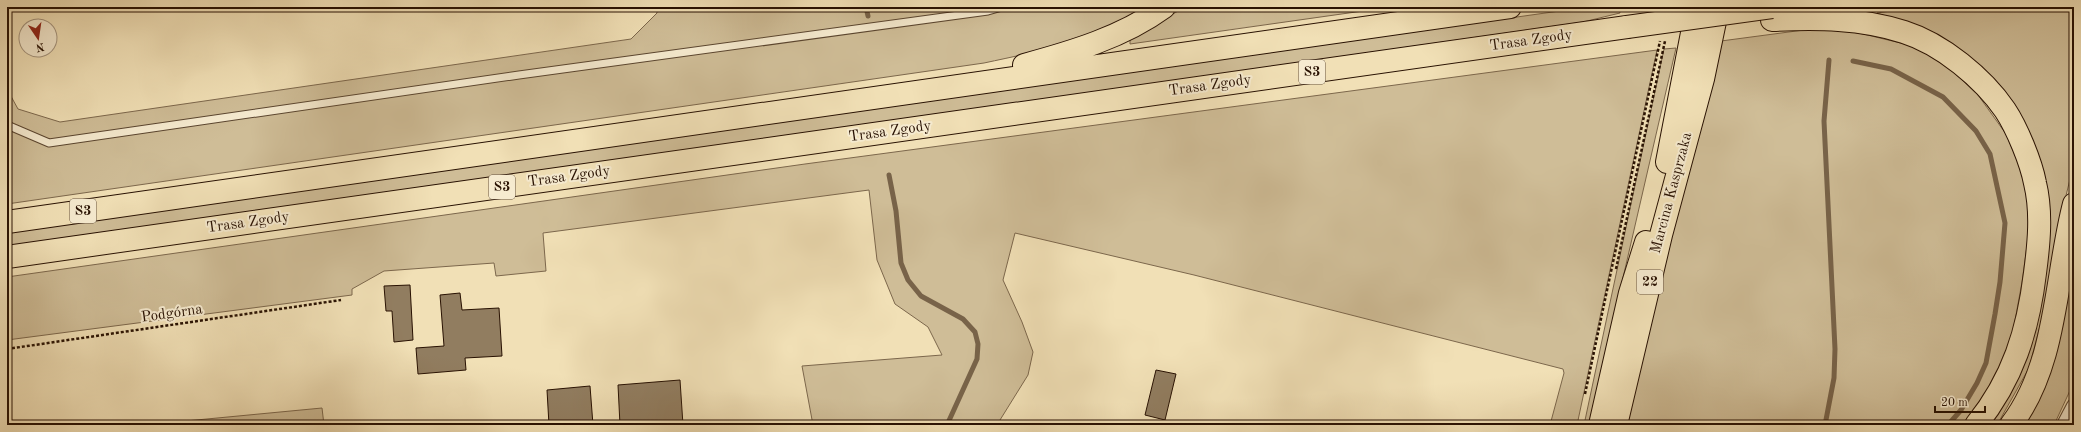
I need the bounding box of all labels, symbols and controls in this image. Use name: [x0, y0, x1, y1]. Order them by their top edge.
north arrow: [18, 18, 58, 58]
street label: Trasa Zgody: [1489, 28, 1573, 54]
text: N: [34, 40, 45, 53]
road number: S3: [1299, 60, 1325, 84]
street label: Trasa Zgody: [1168, 73, 1252, 99]
street label: Trasa Zgody: [848, 119, 932, 145]
street label: Marcina Kasprzaka: [1649, 130, 1696, 255]
street label: Trasa Zgody: [527, 164, 611, 190]
road number: S3: [489, 175, 515, 199]
road number: S3: [70, 199, 96, 223]
street label: Trasa Zgody: [206, 210, 290, 236]
road number: 22: [1637, 270, 1663, 294]
street label: Podgórna: [140, 302, 204, 326]
scale bar: [1935, 388, 1985, 414]
text: 20 m: [1941, 397, 1968, 409]

